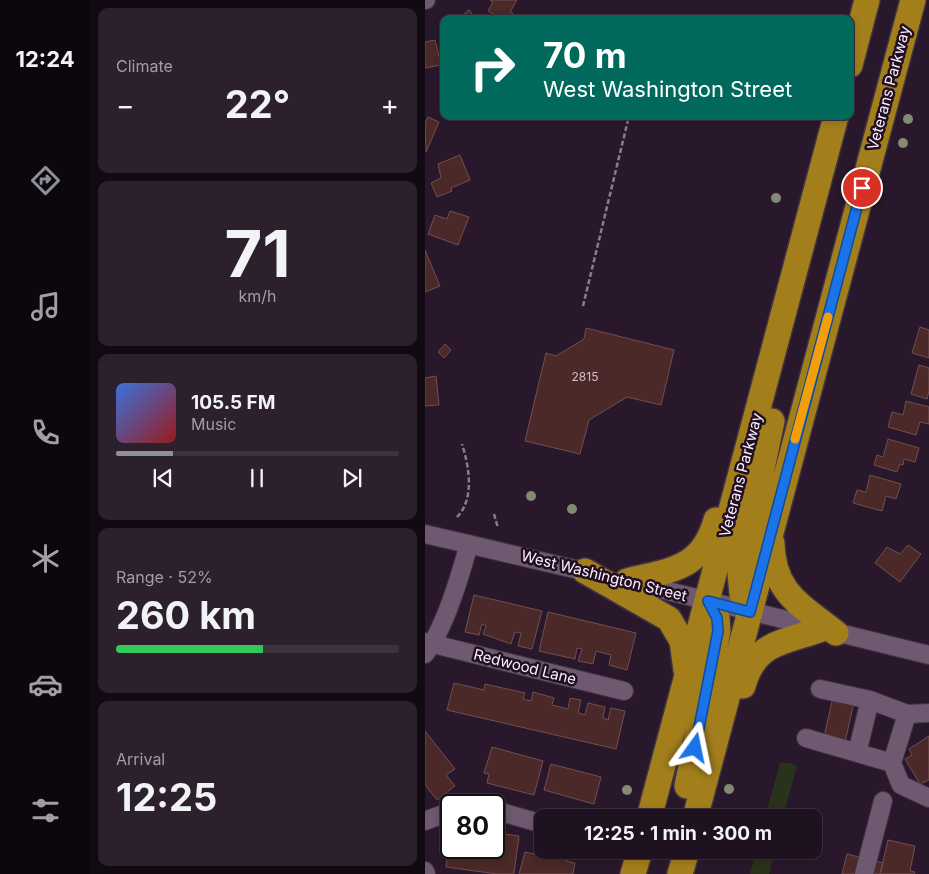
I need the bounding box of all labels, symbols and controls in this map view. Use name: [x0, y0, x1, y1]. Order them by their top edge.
street label: Veterans Parkway: [863, 23, 914, 152]
text: 70 m: [543, 34, 627, 76]
icon: right: [460, 35, 525, 100]
text: 12:24: [15, 46, 75, 72]
text: Climate: [116, 56, 173, 76]
text: West Washington Street: [543, 76, 792, 102]
text: 22°: [225, 81, 290, 127]
text: −: [116, 88, 135, 122]
text: +: [380, 88, 399, 122]
icon: directions: [28, 163, 63, 198]
pin: [841, 167, 883, 209]
icon: arrive: [848, 174, 876, 202]
text: 71: [225, 214, 290, 293]
text: km/h: [238, 286, 277, 306]
icon: music: [28, 289, 63, 324]
house number: 2815: [572, 369, 598, 384]
text: 105.5 FM: [191, 391, 275, 414]
street label: Veterans Parkway: [715, 410, 766, 539]
text: Music: [191, 414, 236, 434]
icon: phone: [28, 415, 63, 450]
icon: previous: [149, 464, 177, 492]
icon: pause: [243, 464, 271, 492]
icon: next: [338, 464, 366, 492]
icon: climate: [28, 541, 63, 576]
street label: West Washington Street: [519, 546, 689, 605]
text: Range · 52%: [116, 567, 213, 587]
text: 260 km: [116, 592, 256, 638]
street label: Redwood Lane: [472, 645, 578, 688]
icon: car: [28, 667, 63, 702]
position arrow: [668, 721, 720, 773]
text: Arrival: [116, 749, 165, 769]
text: 12:25: [116, 774, 217, 820]
icon: filters: [28, 793, 63, 828]
speed limit sign: 80: [440, 794, 505, 859]
text: 12:25 · 1 min · 300 m: [584, 822, 772, 845]

